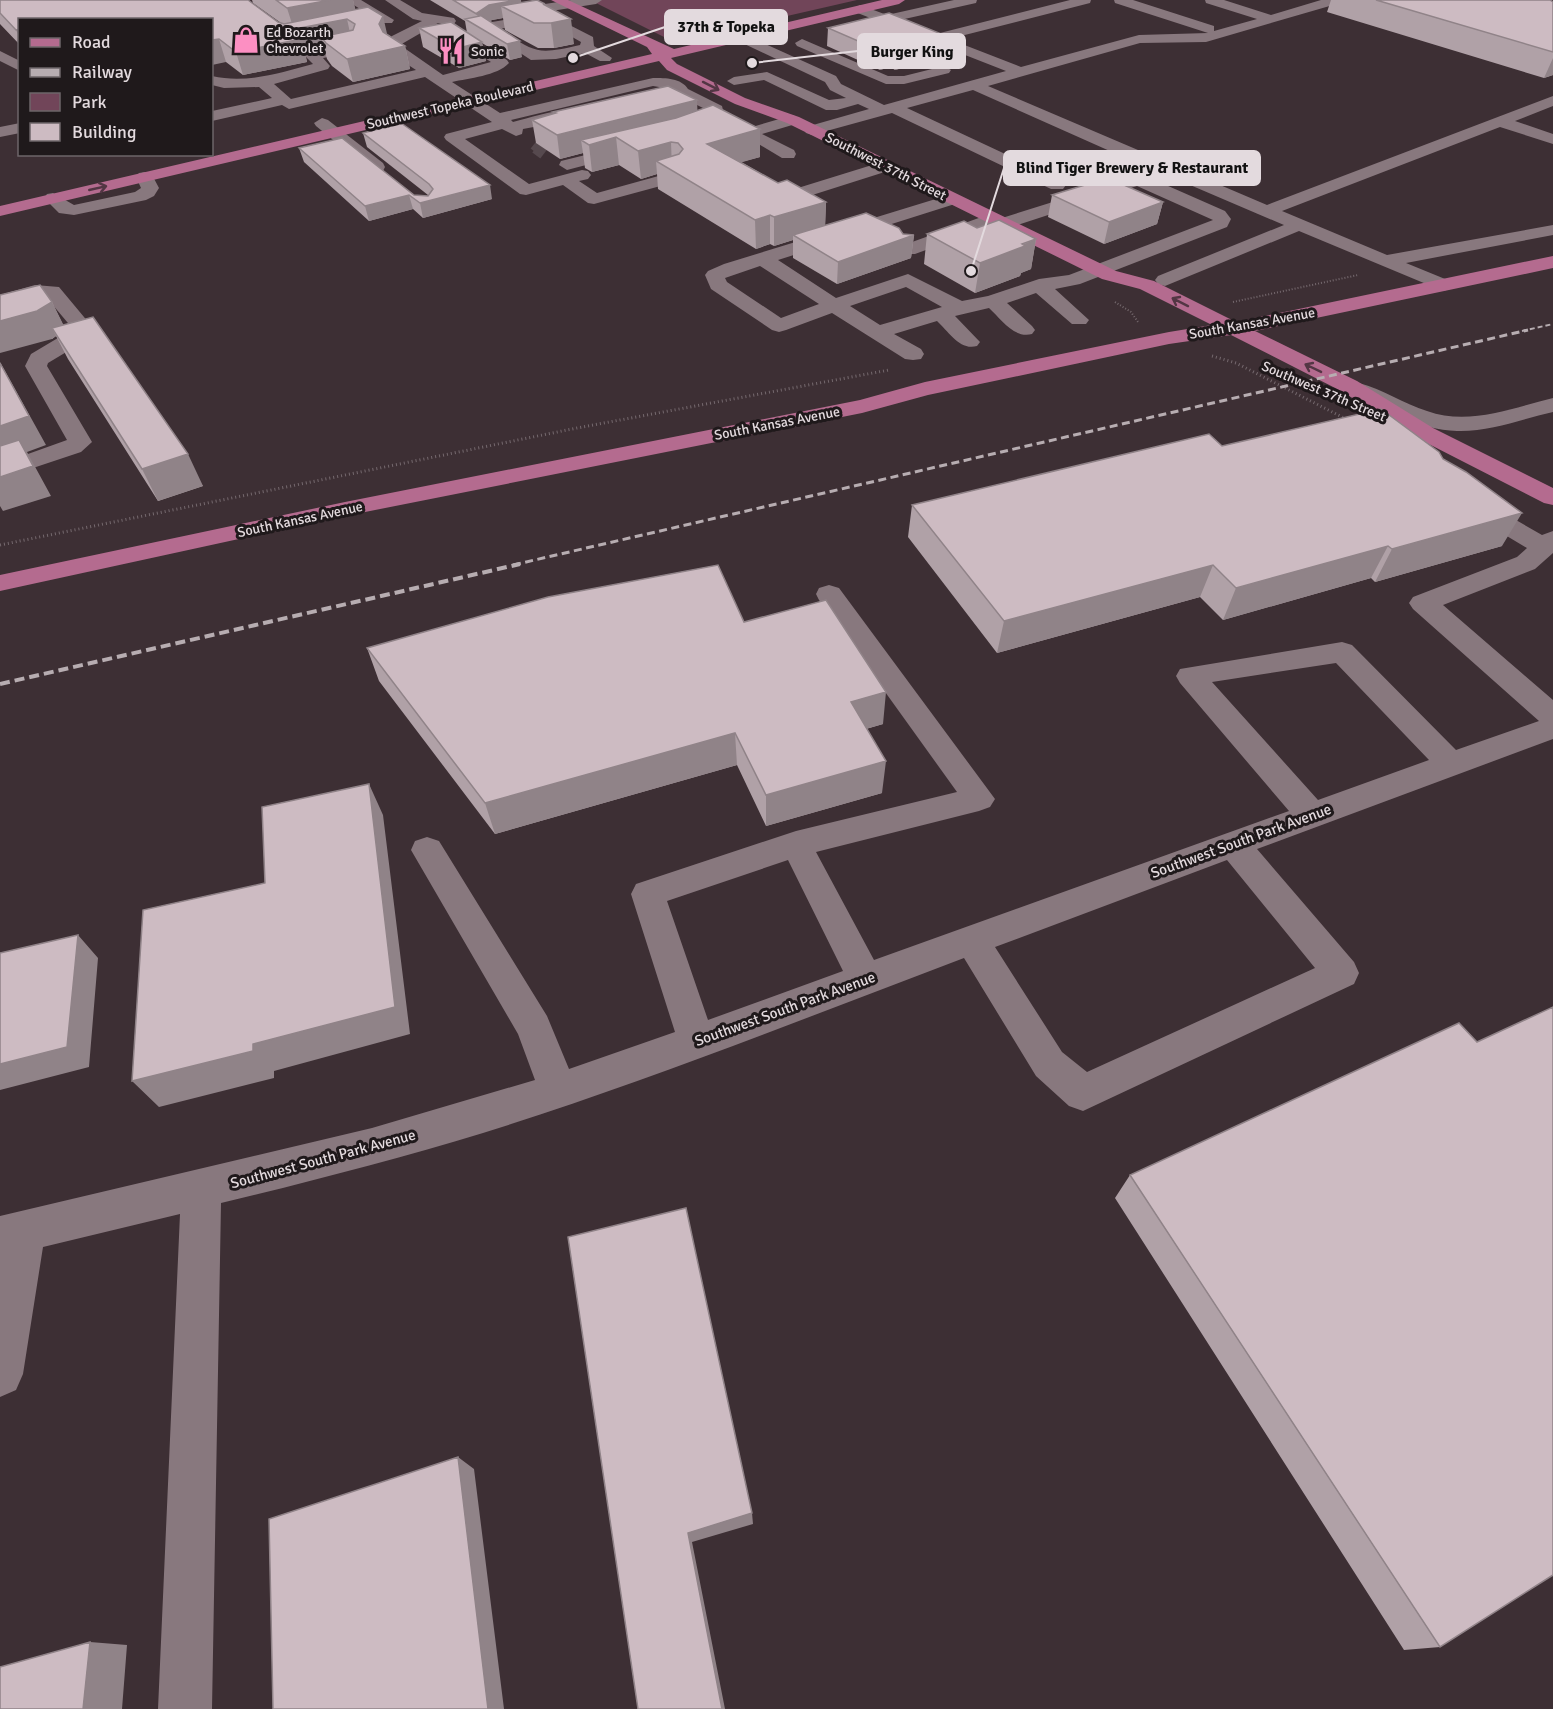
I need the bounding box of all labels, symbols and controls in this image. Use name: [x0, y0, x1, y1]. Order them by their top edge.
callout: 37th & Topeka: [665, 10, 787, 44]
text: 37th & Topeka: [677, 17, 775, 37]
legend: [18, 18, 213, 156]
place label: Ed Bozarth Chevrolet: [266, 24, 331, 57]
shop icon: Ed Bozarth Chevrolet: [231, 25, 261, 55]
text: Road: [72, 31, 111, 53]
callout: Burger King: [858, 34, 965, 68]
restaurant icon: Sonic: [436, 36, 466, 66]
text: Burger King: [870, 42, 954, 62]
place label: Sonic: [471, 43, 504, 60]
text: Railway: [72, 61, 133, 83]
street label: Southwest Topeka Boulevard: [365, 78, 535, 133]
one-way arrow: [702, 80, 719, 92]
text: Park: [72, 91, 107, 113]
text: Building: [72, 121, 136, 143]
street label: Southwest 37th Street: [823, 129, 949, 204]
callout: Blind Tiger Brewery & Restaurant: [1004, 151, 1260, 185]
text: Blind Tiger Brewery & Restaurant: [1016, 158, 1248, 178]
one-way arrow: [88, 181, 107, 193]
one-way arrow: [1171, 295, 1189, 307]
street label: South Kansas Avenue: [1188, 304, 1316, 343]
street label: Southwest 37th Street: [1259, 358, 1389, 425]
one-way arrow: [1305, 362, 1323, 373]
street label: South Kansas Avenue: [713, 403, 841, 444]
street label: South Kansas Avenue: [236, 498, 364, 541]
street label: Southwest South Park Avenue: [1148, 800, 1334, 882]
street label: Southwest South Park Avenue: [692, 968, 878, 1050]
street label: Southwest South Park Avenue: [228, 1126, 418, 1192]

